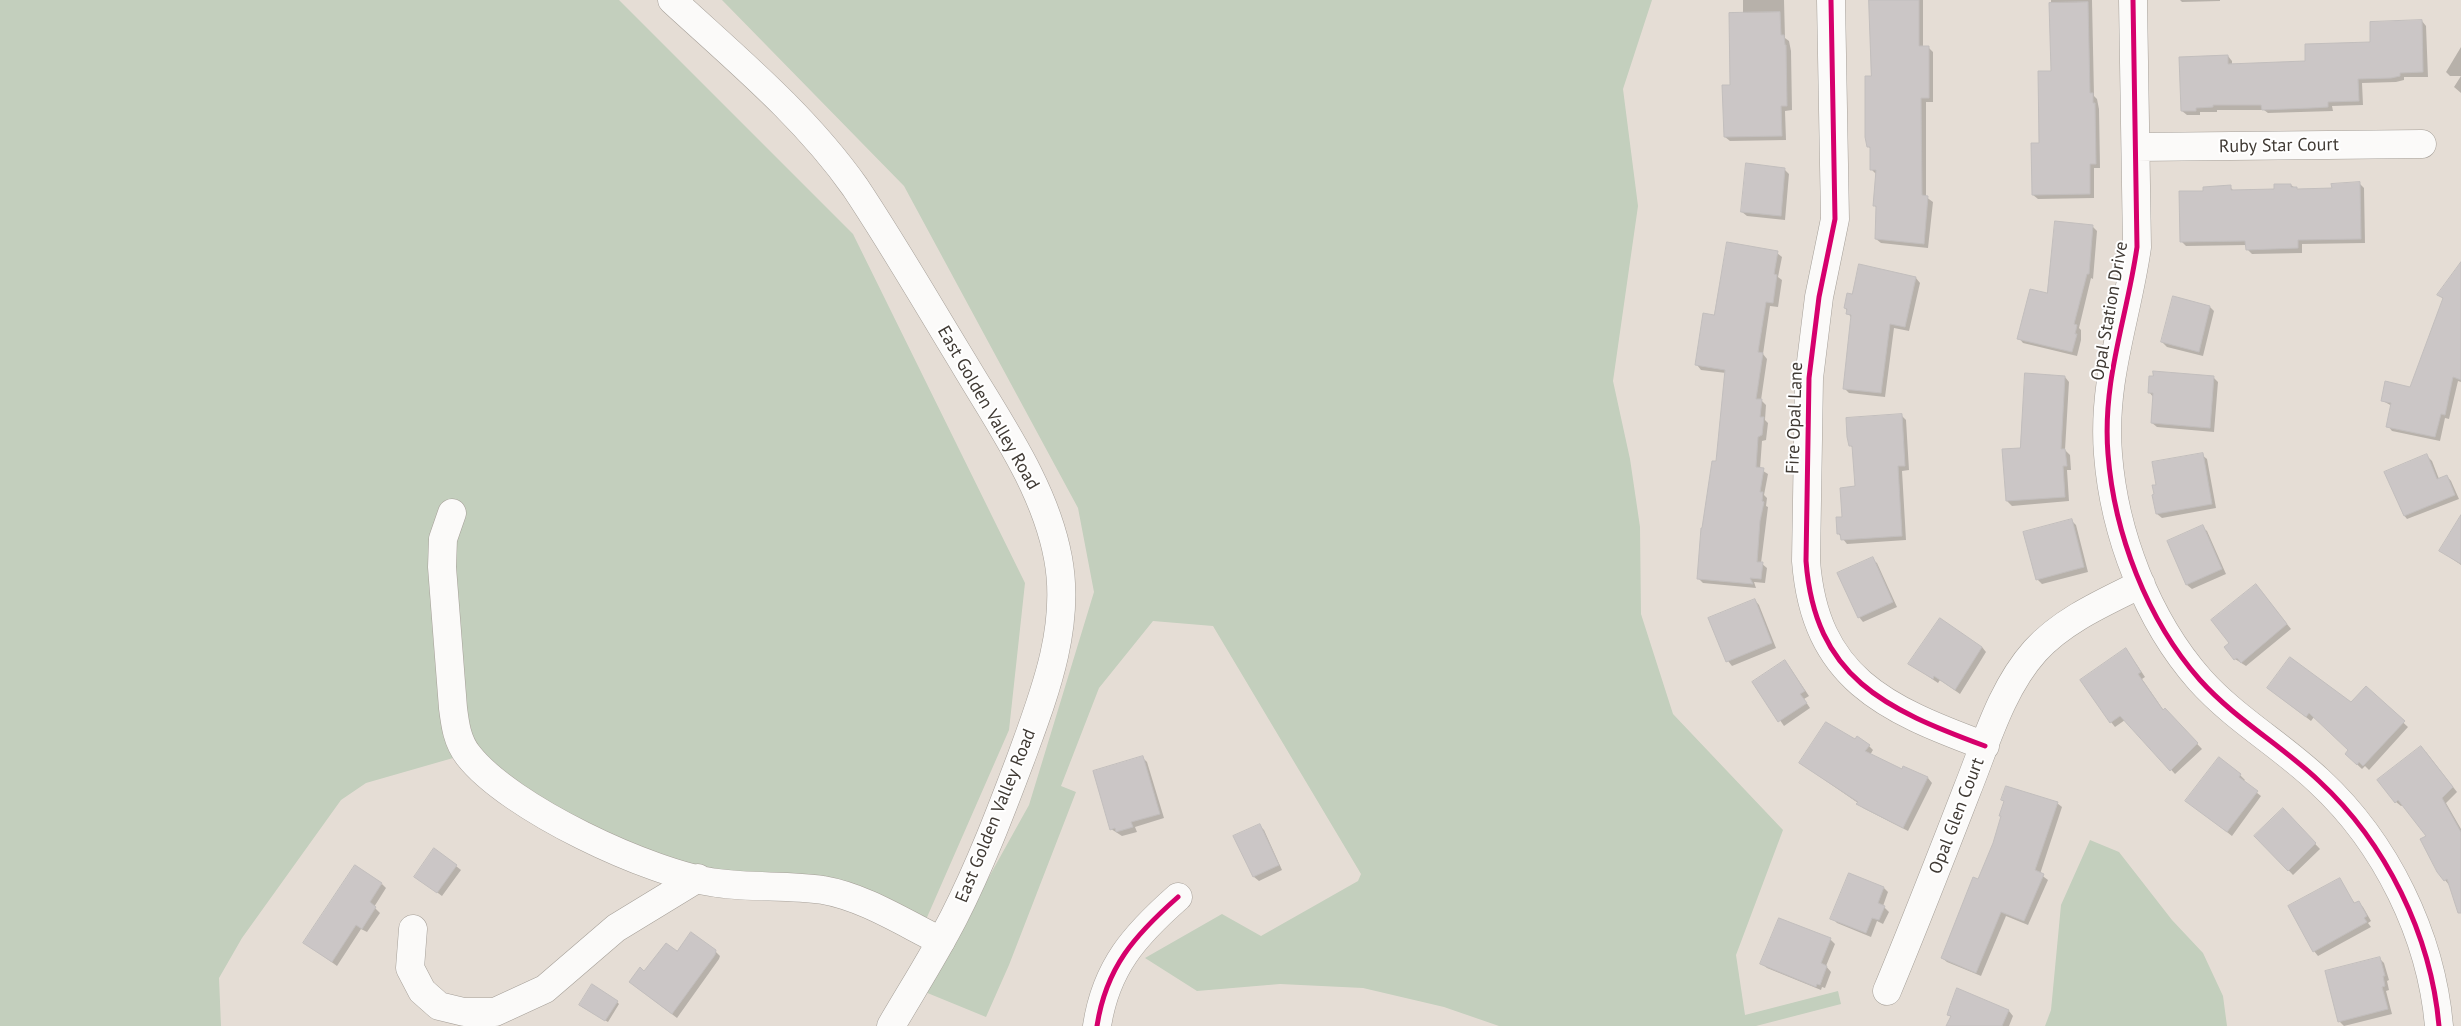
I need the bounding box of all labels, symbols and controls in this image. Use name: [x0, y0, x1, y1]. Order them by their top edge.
street label: Ruby Star Court: [2219, 134, 2339, 158]
street label: Opal Station Drive: [2087, 240, 2133, 382]
street label: East Golden Valley Road: [932, 322, 1044, 494]
street label: Fire Opal Lane: [1782, 362, 1808, 474]
street label: East Golden Valley Road: [951, 726, 1041, 906]
street label: Opal Glen Court: [1925, 755, 1989, 877]

